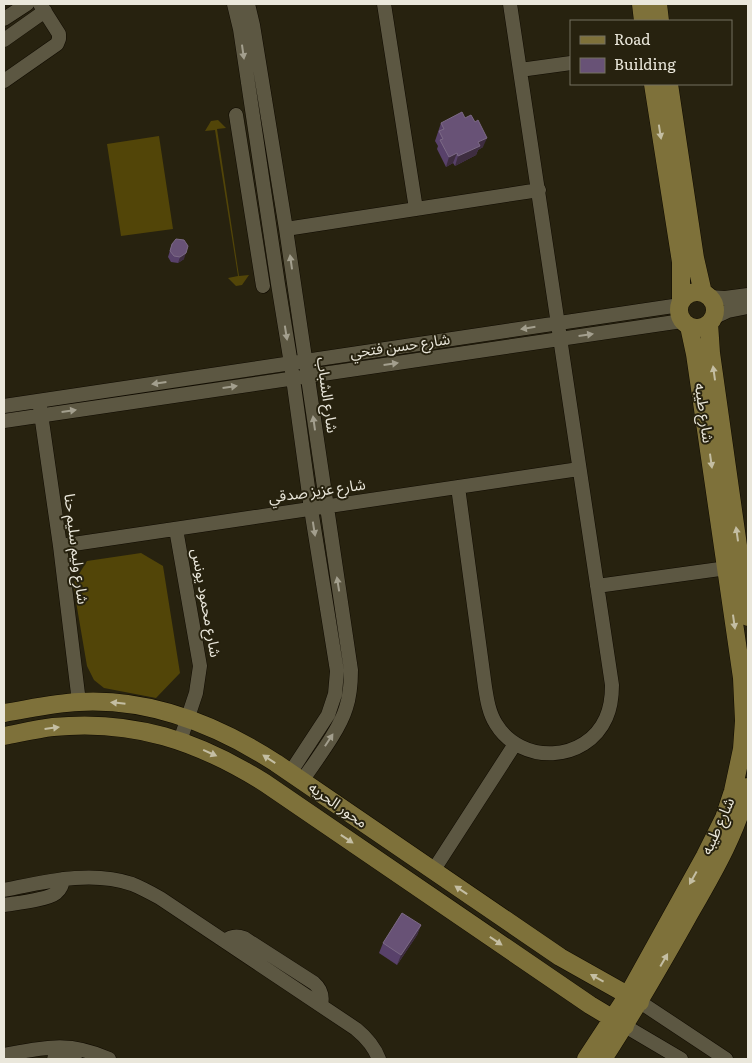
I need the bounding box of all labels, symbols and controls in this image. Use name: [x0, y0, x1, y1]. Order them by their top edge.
legend: [570, 20, 732, 85]
text: Road: [614, 27, 650, 50]
one-way arrow: [239, 44, 247, 60]
text: Building: [614, 52, 676, 75]
one-way arrow: [656, 124, 664, 140]
one-way arrow: [286, 254, 294, 270]
one-way arrow: [519, 324, 535, 332]
one-way arrow: [282, 326, 290, 342]
street label: شارع حسن فتحي: [348, 326, 452, 365]
one-way arrow: [579, 331, 595, 339]
street label: شارع الشباب: [310, 355, 345, 435]
one-way arrow: [383, 360, 399, 368]
one-way arrow: [709, 365, 717, 381]
one-way arrow: [151, 380, 167, 388]
street label: شارع طيبه: [688, 381, 721, 445]
one-way arrow: [222, 383, 238, 391]
one-way arrow: [62, 407, 78, 415]
one-way arrow: [310, 414, 318, 430]
one-way arrow: [707, 453, 715, 469]
street label: شارع عزيز صدقي: [267, 471, 367, 510]
street label: شارع وليم سليم حنا: [57, 492, 96, 606]
one-way arrow: [311, 521, 319, 537]
one-way arrow: [732, 526, 740, 542]
street label: شارع محمود يونس: [185, 546, 228, 660]
one-way arrow: [334, 575, 342, 591]
one-way arrow: [730, 614, 738, 630]
one-way arrow: [109, 699, 125, 707]
one-way arrow: [44, 724, 60, 732]
one-way arrow: [324, 733, 334, 747]
one-way arrow: [203, 749, 217, 757]
one-way arrow: [262, 754, 275, 763]
street label: محور الحريه: [305, 775, 373, 832]
street label: شارع طيبه: [694, 793, 741, 858]
one-way arrow: [340, 834, 354, 844]
one-way arrow: [689, 871, 697, 886]
one-way arrow: [454, 885, 468, 895]
one-way arrow: [489, 936, 502, 946]
one-way arrow: [659, 953, 668, 966]
one-way arrow: [590, 974, 605, 982]

